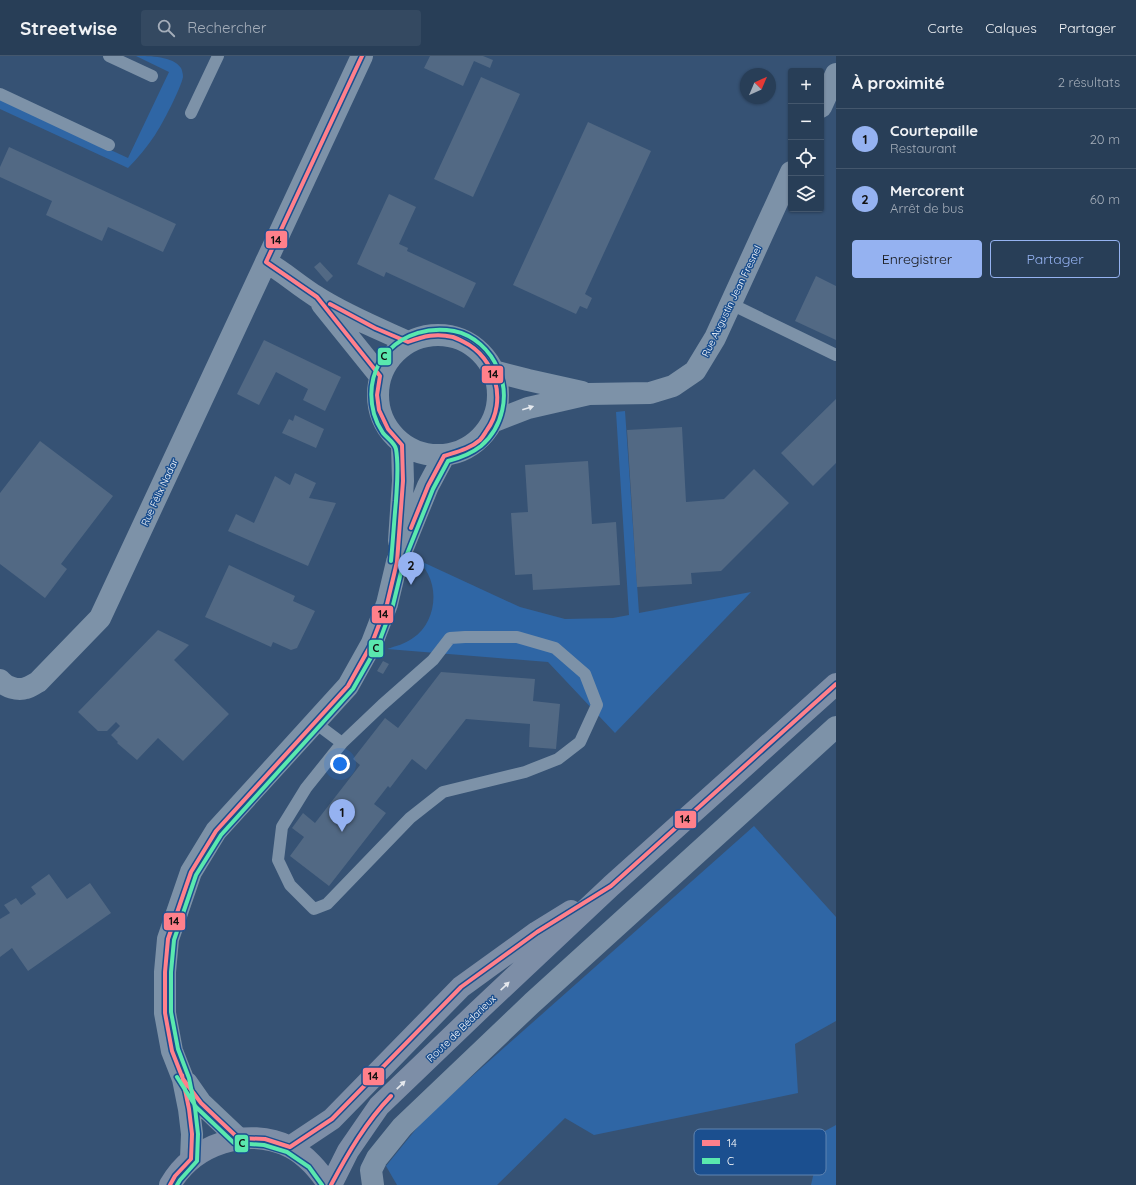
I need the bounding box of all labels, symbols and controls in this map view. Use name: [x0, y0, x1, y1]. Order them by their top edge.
search box: [141, 10, 421, 46]
text: Streetwise: [20, 16, 117, 40]
icon: search: [155, 17, 177, 39]
text: Rechercher: [187, 18, 267, 37]
text: Carte: [928, 19, 963, 37]
text: Calques: [985, 19, 1037, 37]
text: Partager: [1059, 19, 1116, 37]
north arrow: [740, 68, 776, 104]
map controls: [788, 68, 824, 212]
button: +: [788, 68, 824, 104]
text: À proximité: [852, 72, 945, 93]
text: 2 résultats: [1058, 74, 1120, 90]
button: −: [788, 104, 824, 140]
text: Courtepaille: [890, 121, 978, 140]
text: 1: [862, 131, 868, 147]
text: 20 m: [1090, 131, 1120, 147]
button: locate: [788, 140, 824, 176]
text: Restaurant: [890, 140, 956, 156]
button: layers: [788, 176, 824, 212]
text: Mercorent: [890, 181, 965, 200]
text: 2: [861, 191, 869, 207]
text: 60 m: [1090, 191, 1120, 207]
text: Arrêt de bus: [890, 200, 964, 216]
line badge: 14: [265, 230, 288, 249]
text: 14: [271, 233, 282, 247]
button: Enregistrer: [852, 240, 982, 278]
button: Partager: [990, 240, 1120, 278]
street label: Rue Augustin Jean Fresnel: [699, 243, 764, 359]
line badge: C: [377, 347, 392, 366]
text: C: [381, 349, 388, 363]
line badge: 14: [481, 365, 504, 384]
text: 14: [488, 367, 499, 381]
one-way arrow: [523, 405, 535, 411]
street label: Rue Félix Nadar: [138, 456, 181, 528]
pin: 2: [398, 552, 424, 585]
line badge: 14: [371, 605, 394, 624]
text: 14: [378, 607, 389, 621]
line badge: C: [368, 639, 384, 658]
text: C: [373, 641, 380, 655]
your location: [330, 754, 350, 774]
pin: 1: [329, 799, 355, 832]
line badge: 14: [674, 810, 697, 829]
text: 14: [680, 812, 691, 826]
line badge: 14: [163, 912, 186, 931]
text: 14: [169, 914, 180, 928]
one-way arrow: [500, 981, 510, 990]
street label: Route de Bédarieux: [424, 992, 499, 1065]
line badge: 14: [362, 1067, 385, 1086]
text: 14: [368, 1069, 379, 1083]
one-way arrow: [396, 1080, 406, 1090]
legend: [694, 1129, 826, 1175]
line badge: C: [234, 1134, 249, 1153]
text: C: [239, 1136, 246, 1150]
text: 14: [727, 1136, 737, 1150]
text: C: [727, 1154, 734, 1168]

